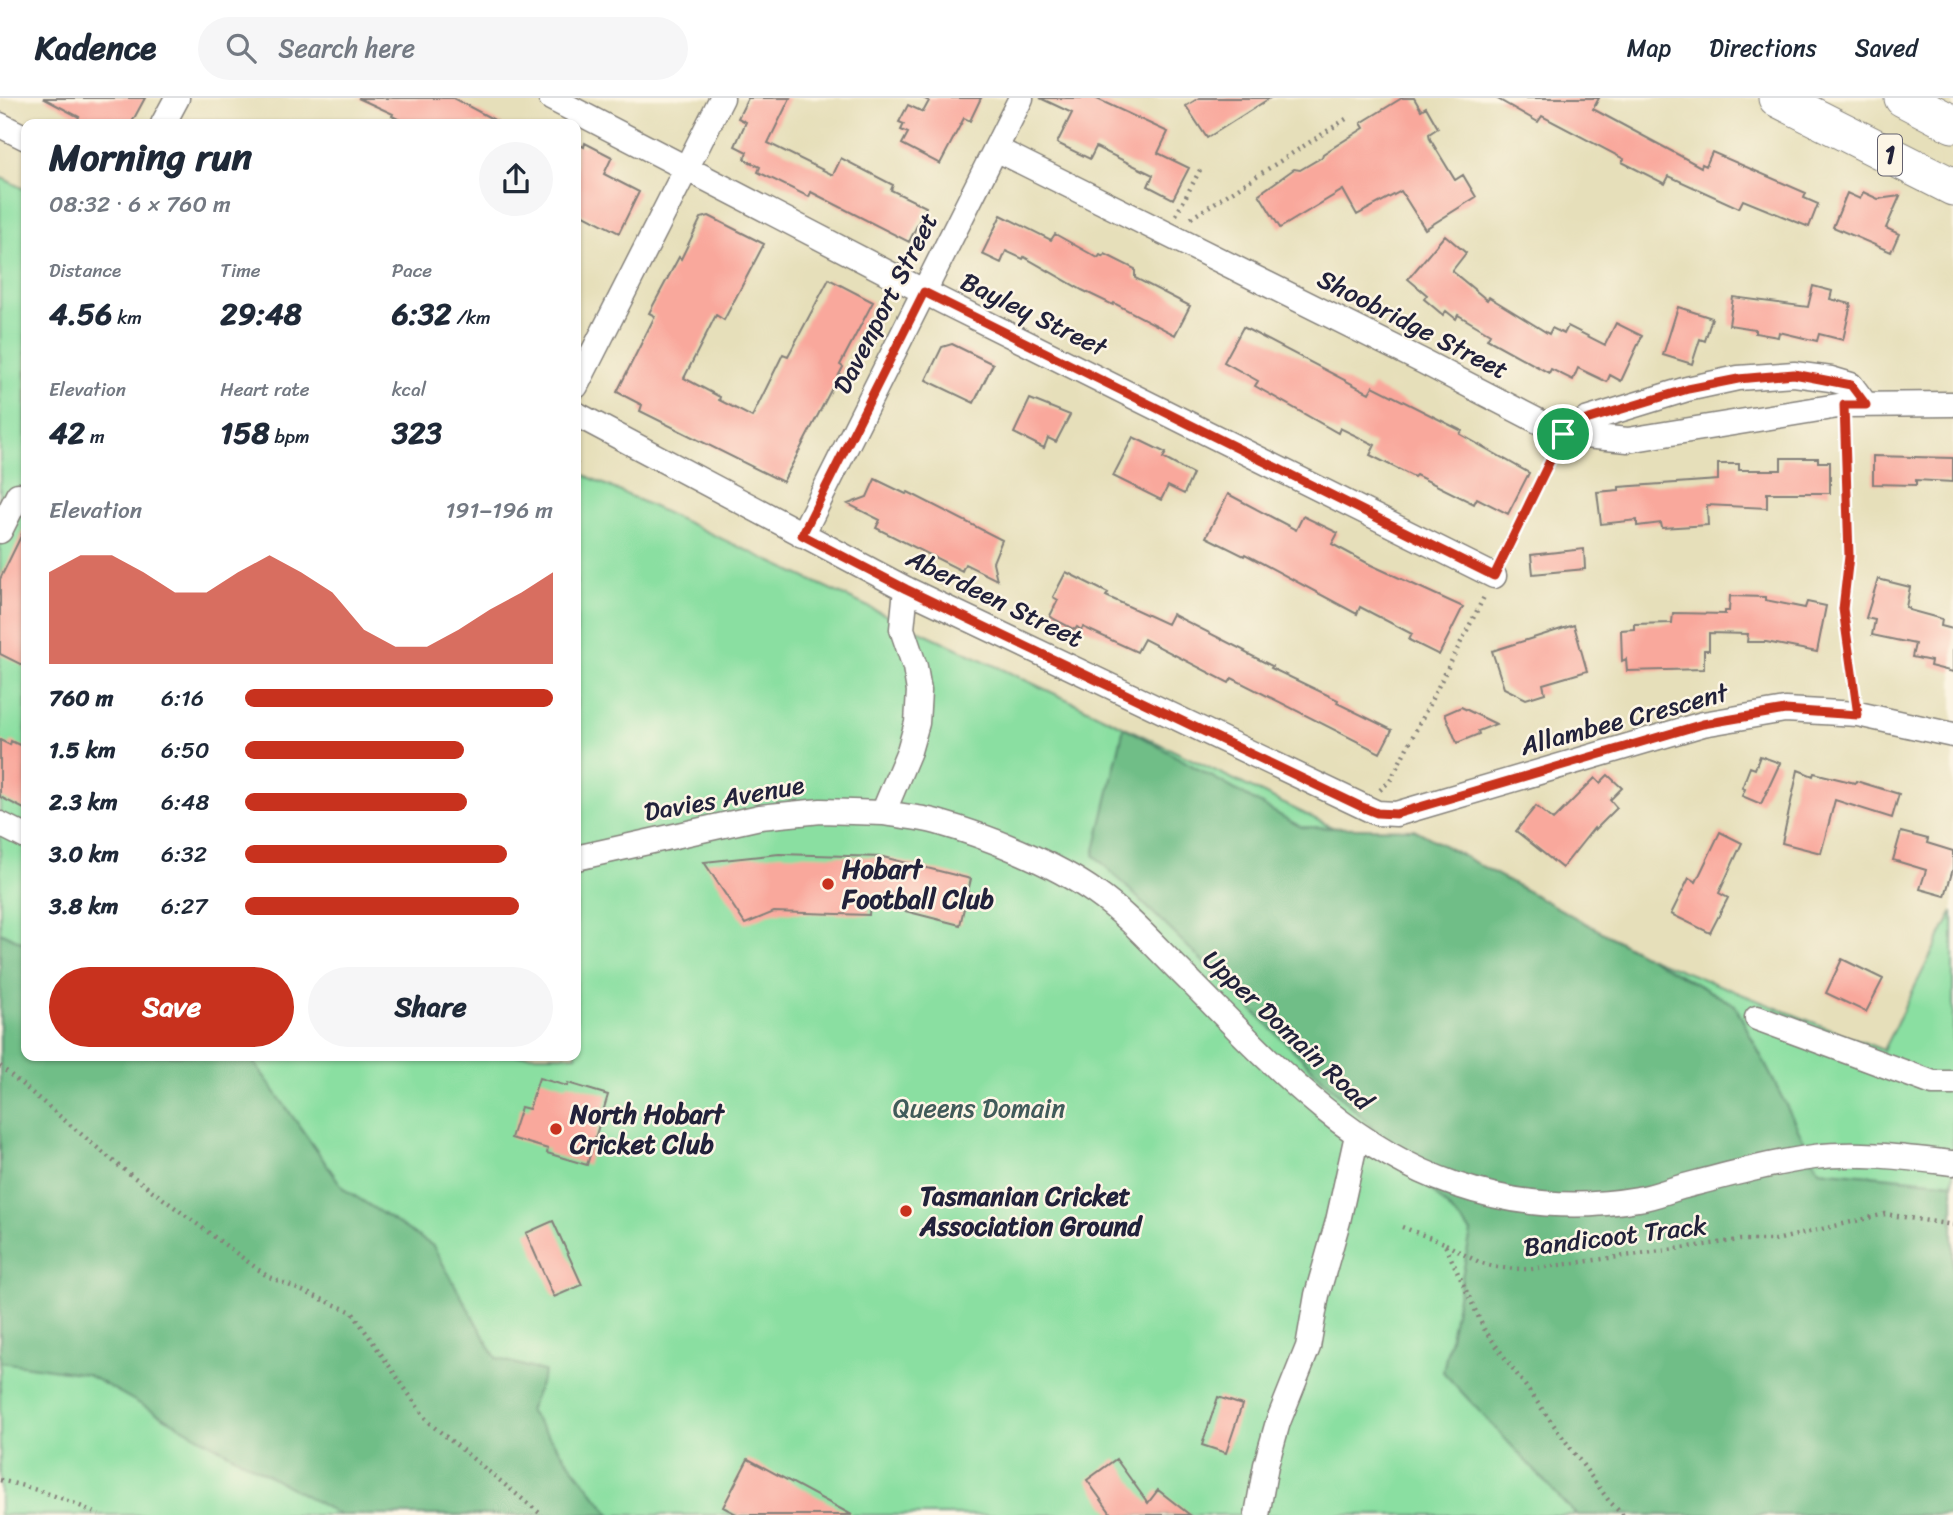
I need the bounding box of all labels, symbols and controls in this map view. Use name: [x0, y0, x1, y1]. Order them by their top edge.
search box: [198, 17, 688, 80]
text: Kadence: [35, 19, 156, 77]
text: Search here: [278, 25, 415, 71]
text: Map: [1627, 27, 1671, 69]
text: Directions: [1709, 27, 1817, 69]
text: Saved: [1855, 27, 1918, 69]
icon: search: [222, 29, 260, 67]
text: Morning run: [49, 124, 252, 191]
road number: 1: [1878, 134, 1902, 176]
button: share: [479, 142, 553, 216]
text: 08:32 · 6 × 760 m: [49, 184, 231, 225]
street label: Davenport Street: [819, 204, 951, 402]
text: Distance: [49, 254, 121, 287]
text: Time: [220, 254, 261, 287]
text: Pace: [392, 254, 432, 287]
street label: Shoobridge Street: [1309, 256, 1517, 392]
street label: Bayley Street: [953, 259, 1117, 370]
text: 4.56: [49, 287, 112, 341]
text: 29:48: [220, 287, 302, 341]
text: 6:32: [392, 287, 452, 341]
text: km: [112, 301, 142, 334]
text: /km: [452, 301, 491, 334]
text: Elevation: [49, 373, 126, 406]
text: Heart rate: [220, 373, 310, 406]
text: kcal: [392, 373, 426, 406]
pin: [1533, 404, 1593, 464]
text: 42: [49, 406, 85, 460]
text: 158: [220, 406, 270, 460]
text: 323: [392, 406, 442, 460]
icon: arrive: [1544, 415, 1582, 453]
text: m: [85, 420, 105, 453]
text: bpm: [270, 420, 310, 453]
text: Elevation: [49, 490, 142, 531]
text: 191–196 m: [445, 490, 553, 531]
street label: Aberdeen Street: [898, 535, 1091, 661]
street label: Allambee Crescent: [1514, 669, 1735, 769]
text: 760 m: [49, 678, 113, 719]
text: 6:16: [161, 678, 204, 719]
text: 1.5 km: [49, 730, 116, 771]
text: 6:50: [161, 730, 210, 771]
street label: Davies Avenue: [640, 761, 808, 835]
text: 2.3 km: [49, 782, 118, 823]
text: 6:48: [161, 782, 209, 823]
text: 3.0 km: [49, 834, 119, 875]
text: 6:32: [161, 834, 207, 875]
place label: Hobart Football Club: [841, 846, 994, 922]
marker: Hobart Football Club: [820, 876, 836, 892]
text: 3.8 km: [49, 886, 118, 927]
text: 6:27: [161, 886, 207, 927]
street label: Upper Domain Road: [1192, 938, 1386, 1124]
button: Save: [49, 967, 294, 1047]
button: Share: [308, 967, 553, 1047]
park label: Queens Domain: [893, 1085, 1065, 1131]
place label: North Hobart Cricket Club: [569, 1091, 725, 1167]
marker: North Hobart Cricket Club: [548, 1121, 564, 1137]
place label: Tasmanian Cricket Association Ground: [919, 1173, 1144, 1249]
street label: Bandicoot Track: [1521, 1202, 1709, 1270]
marker: Tasmanian Cricket Association Ground: [898, 1203, 914, 1219]

